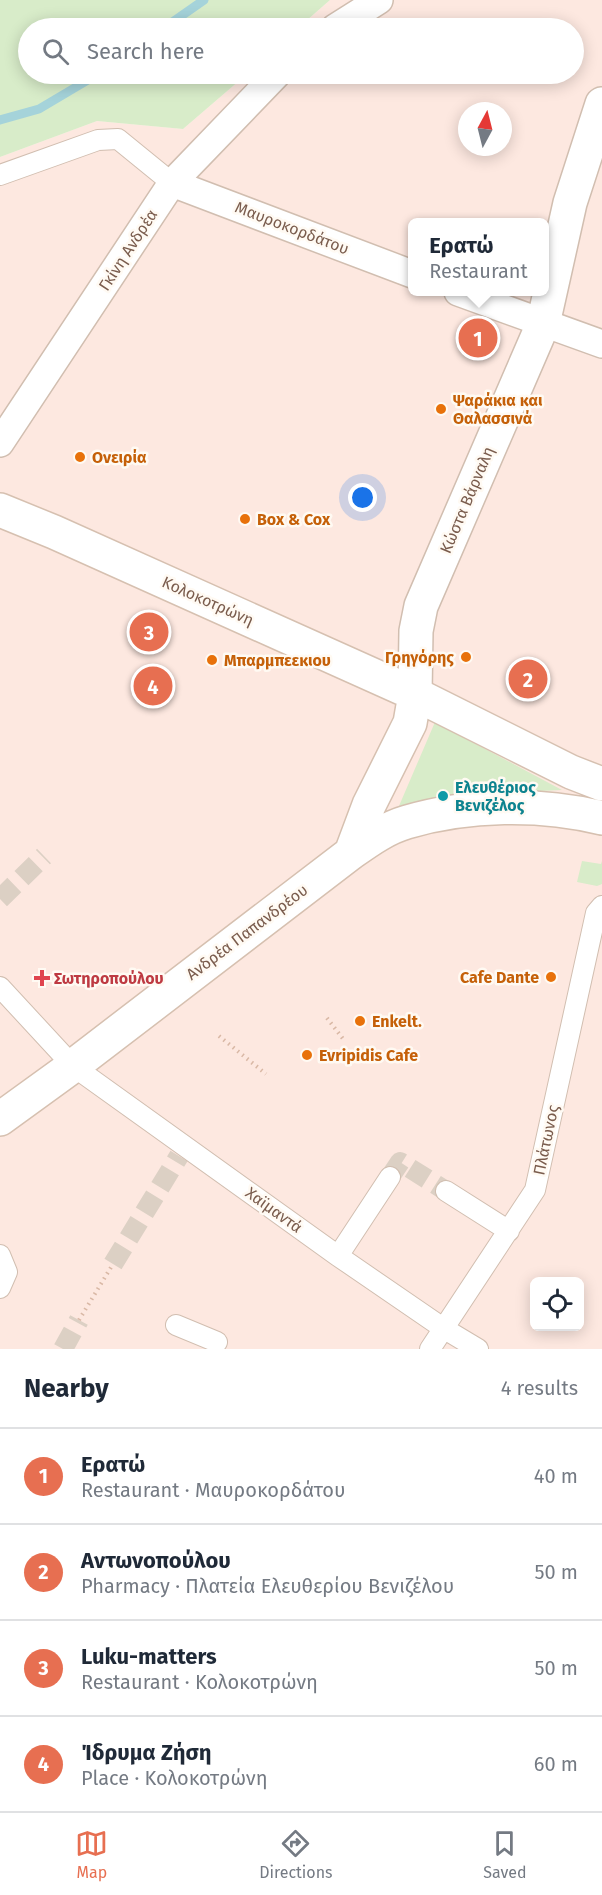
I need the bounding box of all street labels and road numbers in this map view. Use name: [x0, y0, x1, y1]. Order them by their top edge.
street label: Μαυροκορδάτου: [232, 198, 352, 258]
street label: Γκίνη Ανδρέα: [95, 206, 161, 294]
street label: Κώστα Βάρναλη: [436, 444, 498, 556]
street label: Κολοκοτρώνη: [159, 572, 257, 630]
street label: Ανδρέα Παπανδρέου: [183, 880, 311, 984]
street label: Πλάτωνος: [529, 1103, 563, 1177]
street label: Χαϊμαντά: [242, 1183, 306, 1237]

